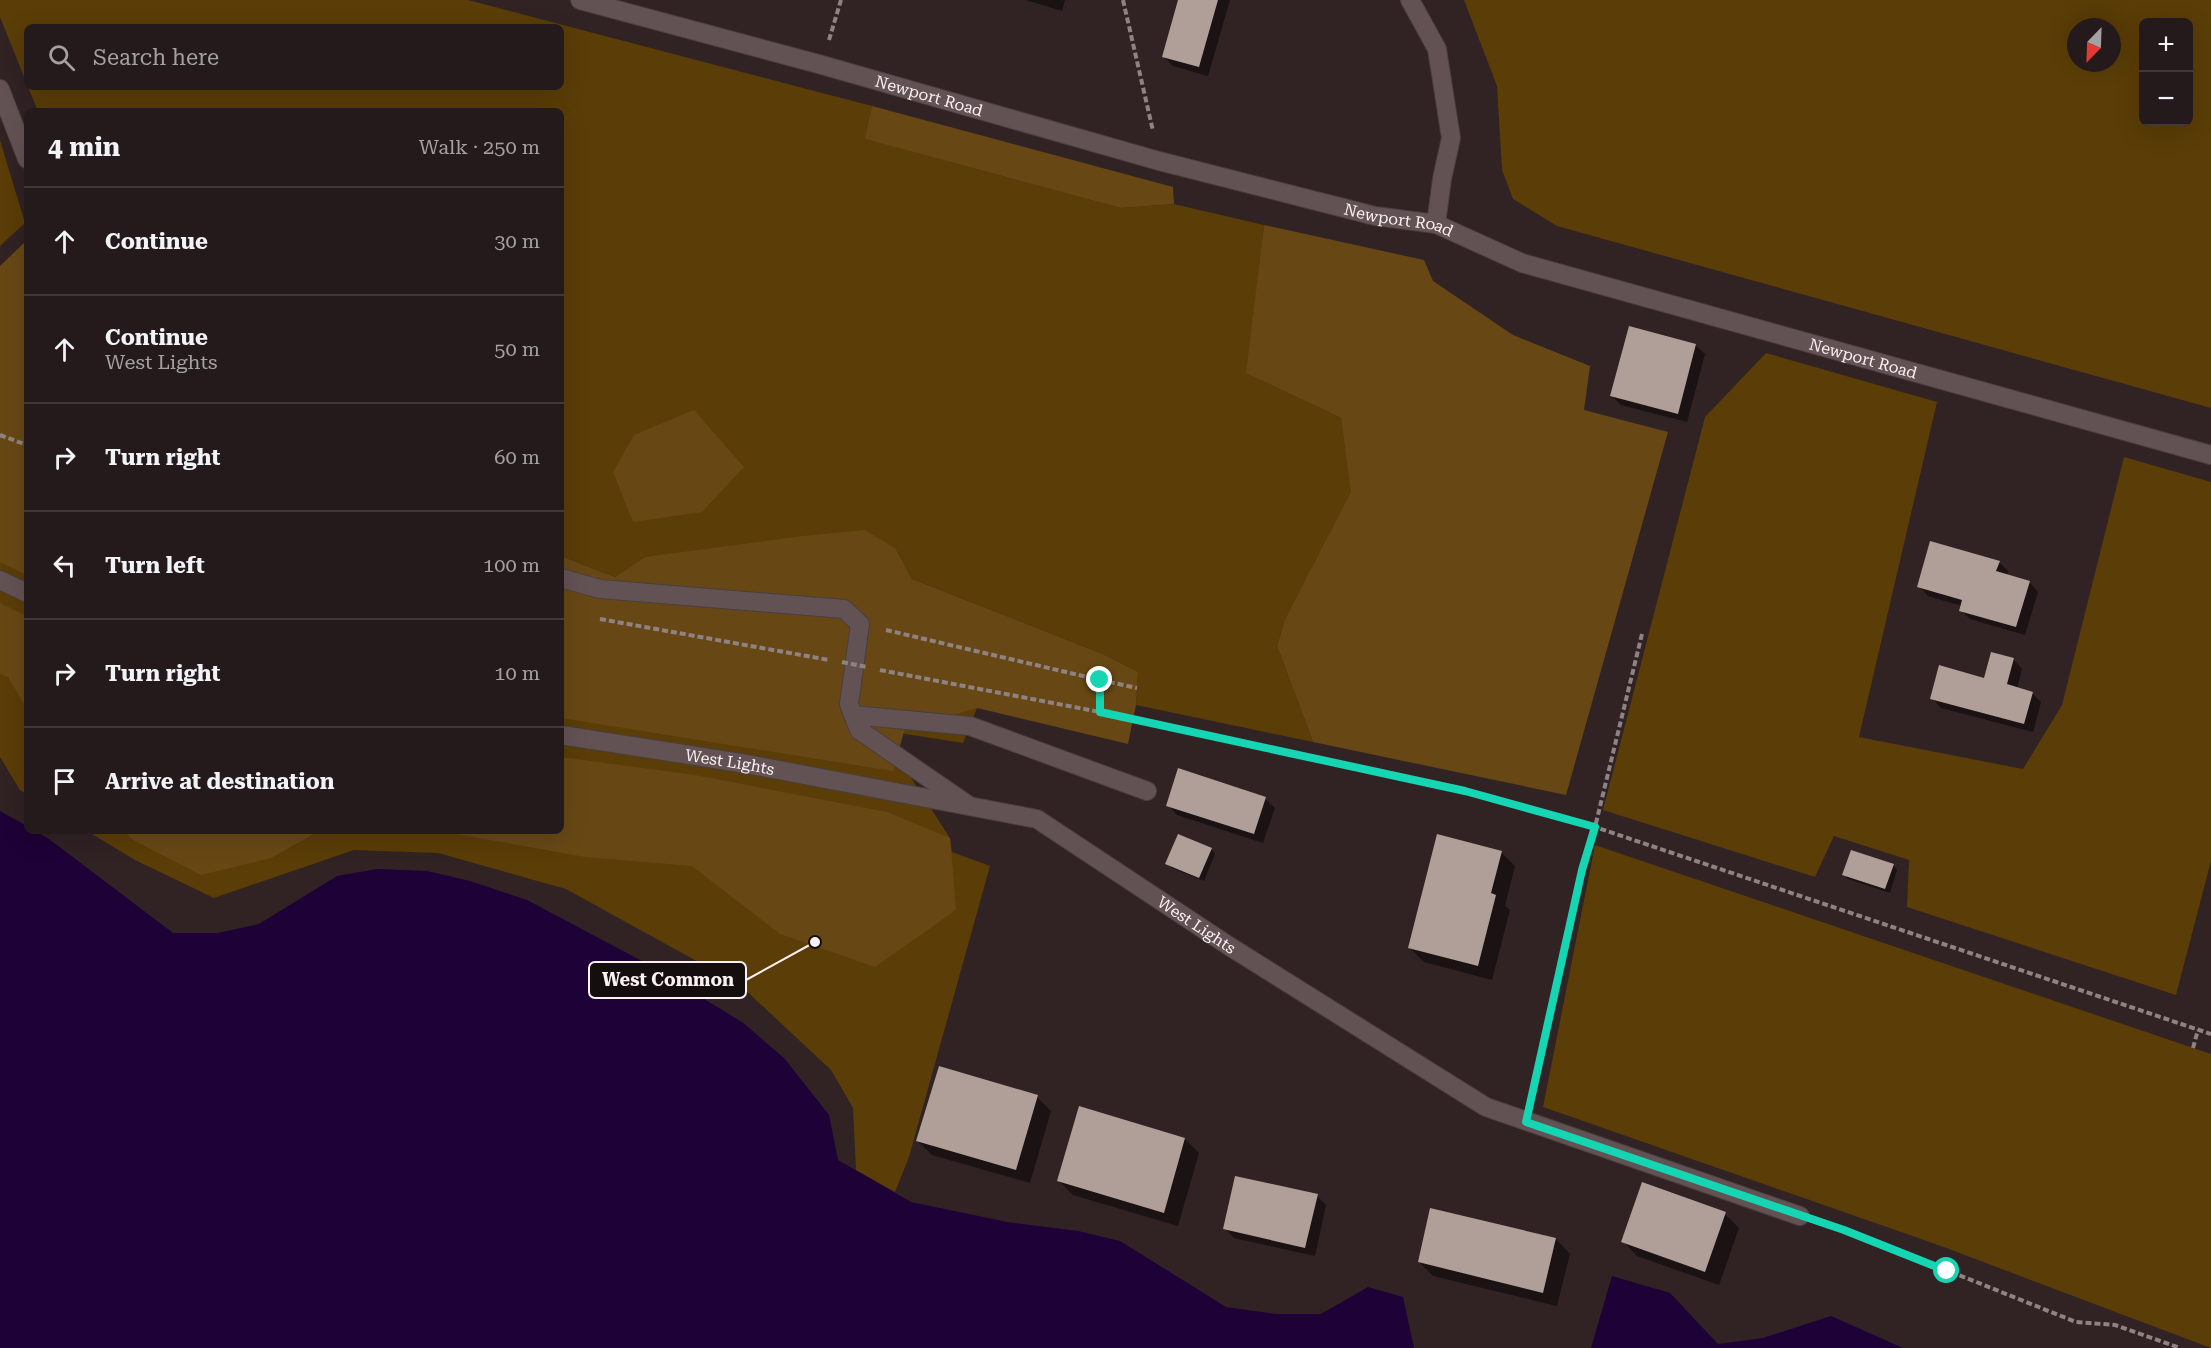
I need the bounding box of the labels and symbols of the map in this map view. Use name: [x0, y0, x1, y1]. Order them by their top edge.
north arrow: [2067, 18, 2121, 72]
street label: Newport Road: [873, 71, 985, 120]
street label: Newport Road: [1342, 199, 1456, 240]
street label: Newport Road: [1807, 334, 1919, 382]
route end: [1086, 666, 1112, 692]
street label: West Lights: [684, 745, 776, 779]
street label: West Lights: [1154, 892, 1240, 958]
callout: West Common: [589, 962, 746, 998]
text: West Common: [602, 969, 734, 990]
route start: [1933, 1257, 1959, 1283]

